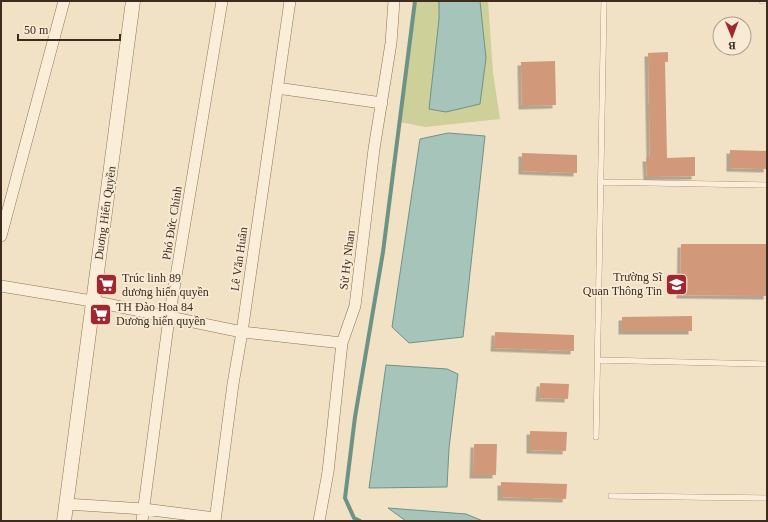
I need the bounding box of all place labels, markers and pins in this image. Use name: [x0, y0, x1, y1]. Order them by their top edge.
place label: Trường Sĩ Quan Thông Tin: [583, 270, 663, 298]
place label: Trúc linh 89 dương hiến quyền: [122, 271, 209, 299]
school or university icon: Trường Sĩ Quan Thông Tin: [664, 271, 690, 297]
supermarket icon: Trúc linh 89 dương hiến quyền: [94, 272, 120, 298]
place label: TH Đào Hoa 84 Dương hiến quyền: [116, 300, 206, 328]
supermarket icon: TH Đào Hoa 84 Dương hiến quyền: [88, 301, 114, 327]

